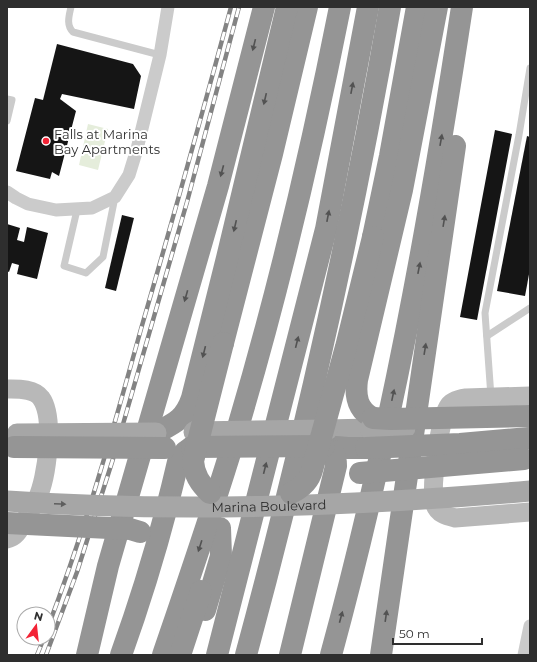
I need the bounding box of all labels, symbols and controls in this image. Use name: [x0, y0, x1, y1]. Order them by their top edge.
one-way arrow: [251, 39, 257, 51]
one-way arrow: [349, 82, 355, 94]
one-way arrow: [262, 93, 268, 106]
place label: Falls at Marina Bay Apartments: [54, 126, 160, 157]
one-way arrow: [439, 134, 445, 146]
marker: Falls at Marina Bay Apartments: [41, 136, 51, 146]
one-way arrow: [218, 164, 224, 177]
one-way arrow: [325, 210, 331, 222]
one-way arrow: [441, 215, 447, 227]
one-way arrow: [232, 220, 238, 232]
one-way arrow: [416, 262, 422, 274]
one-way arrow: [183, 290, 189, 302]
one-way arrow: [294, 336, 300, 348]
one-way arrow: [422, 343, 428, 355]
one-way arrow: [201, 346, 207, 358]
one-way arrow: [390, 389, 396, 402]
one-way arrow: [262, 462, 268, 474]
street label: Marina Boulevard: [211, 496, 327, 515]
one-way arrow: [54, 501, 67, 507]
one-way arrow: [197, 540, 203, 552]
north arrow: [16, 606, 56, 646]
text: N: [32, 608, 45, 624]
one-way arrow: [383, 610, 389, 622]
one-way arrow: [338, 611, 344, 624]
scale bar: [393, 620, 482, 646]
text: 50 m: [399, 626, 430, 641]

